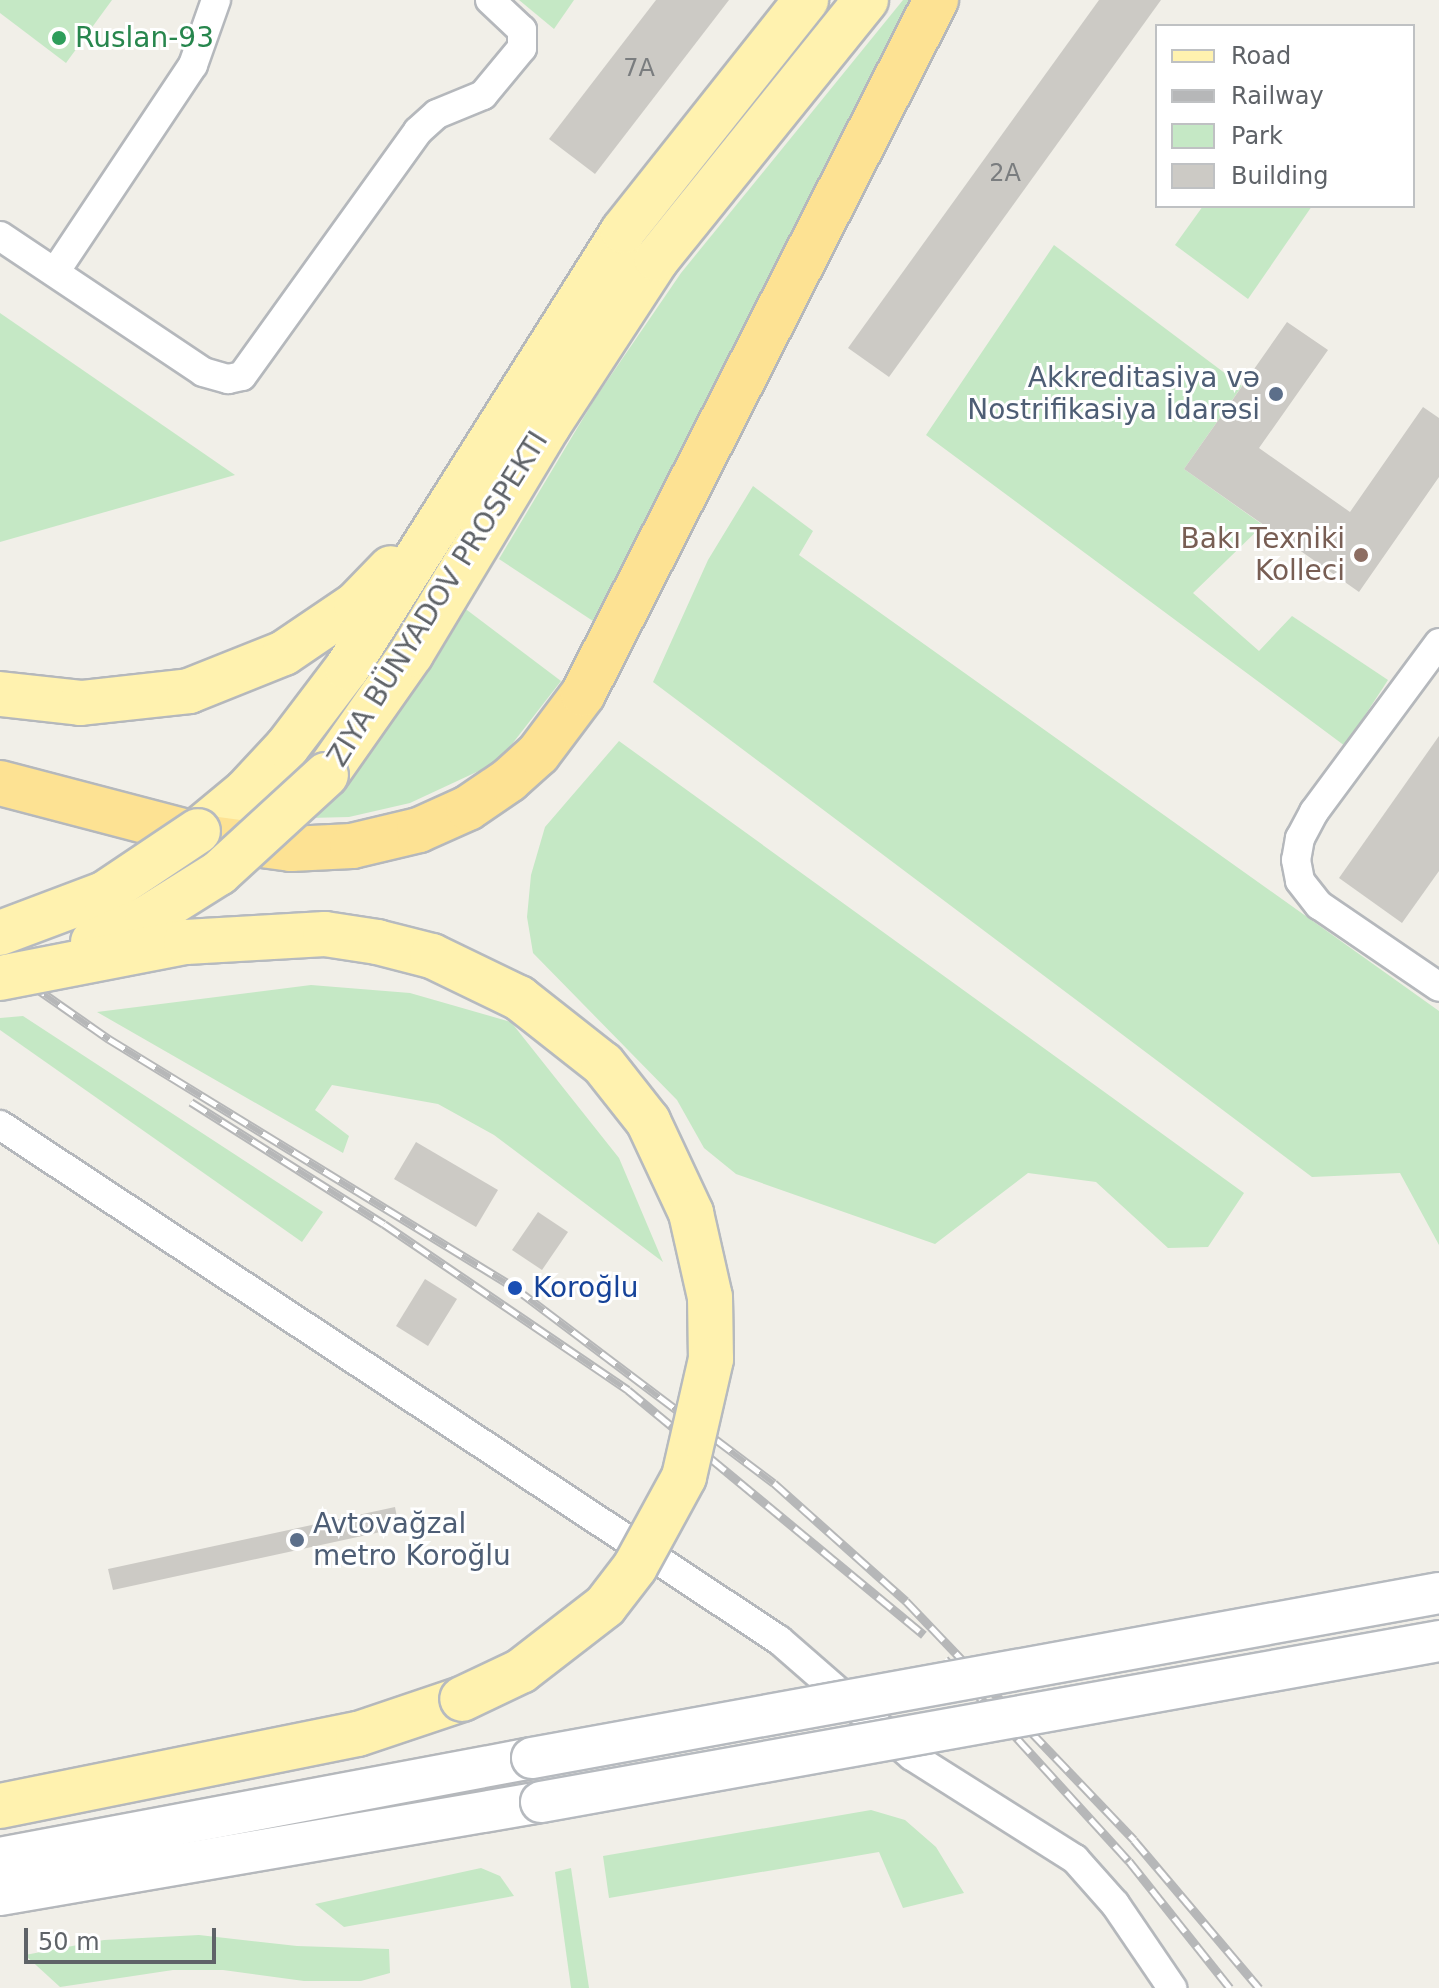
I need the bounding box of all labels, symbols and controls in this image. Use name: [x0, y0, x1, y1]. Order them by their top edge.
place label: Ruslan-93: [75, 21, 214, 55]
legend: [1155, 24, 1415, 208]
marker: Ruslan-93: [50, 29, 68, 47]
text: Road: [1231, 42, 1291, 70]
house number: 7A: [623, 55, 655, 83]
text: Railway: [1231, 82, 1324, 110]
text: Park: [1231, 122, 1283, 150]
house number: 2A: [989, 160, 1021, 188]
text: Building: [1231, 162, 1328, 190]
place label: Akkreditasiya və Nostrifikasiya İdarəsi: [967, 361, 1260, 427]
marker: Akkreditasiya və Nostrifikasiya İdarəsi: [1267, 385, 1285, 403]
street label: ZIYA BÜNYADOV PROSPEKTI: [321, 425, 555, 773]
place label: Bakı Texniki Kolleci: [1181, 522, 1345, 588]
marker: Bakı Texniki Kolleci: [1352, 546, 1370, 564]
place label: Koroğlu: [533, 1271, 638, 1305]
marker: Koroğlu: [504, 1277, 526, 1299]
place label: Avtovağzal metro Koroğlu: [313, 1507, 511, 1573]
marker: Avtovağzal metro Koroğlu: [288, 1531, 306, 1549]
scale bar: [28, 1912, 220, 1962]
text: 50 m: [38, 1928, 100, 1956]

